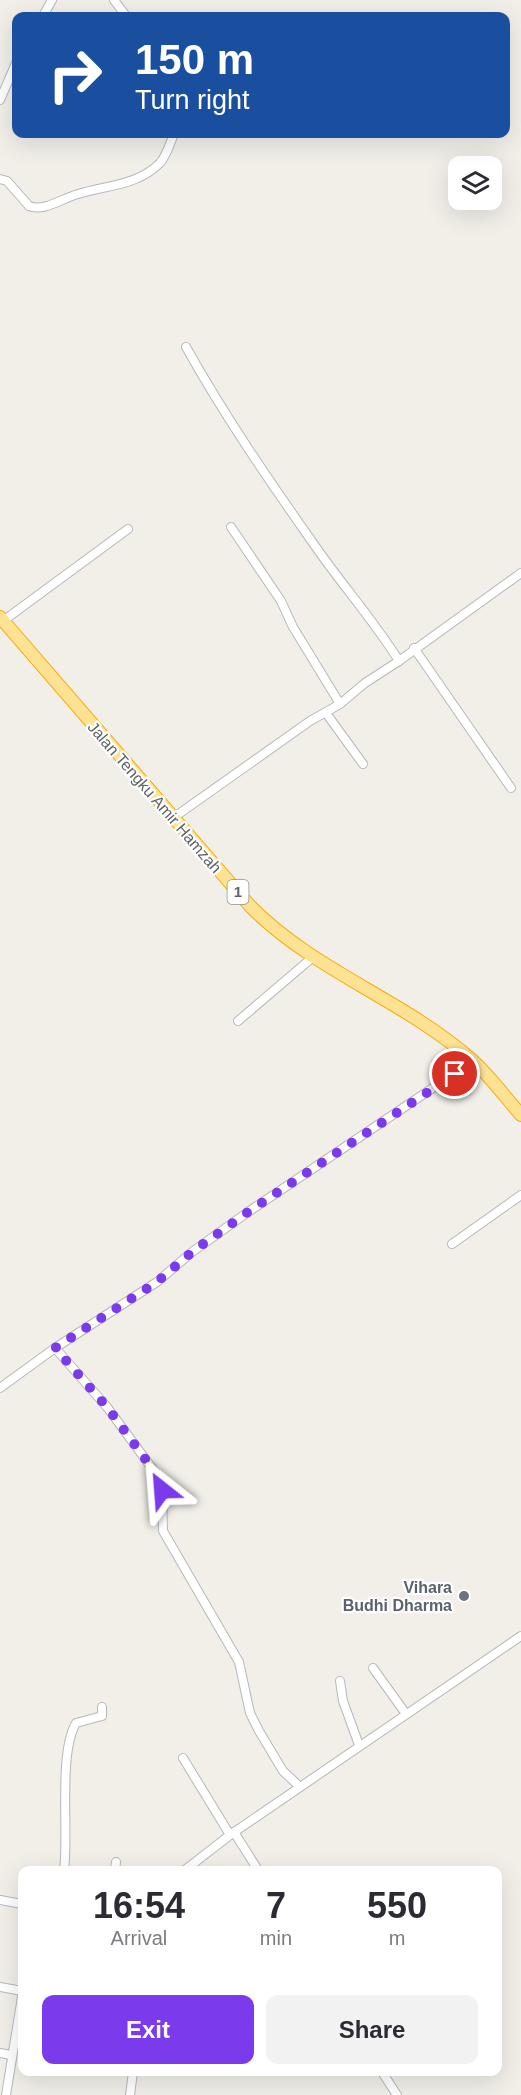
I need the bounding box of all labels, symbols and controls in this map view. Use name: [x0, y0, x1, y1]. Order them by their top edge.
icon: right: [36, 36, 114, 114]
text: 150 m: [135, 36, 254, 83]
text: Turn right: [135, 85, 250, 115]
map controls: [448, 156, 502, 210]
button: layers: [448, 156, 502, 210]
street label: Jalan Tengku Amir Hamzah: [84, 718, 225, 876]
road number: 1: [228, 880, 248, 904]
pin: [429, 1048, 480, 1099]
icon: arrive: [438, 1057, 471, 1090]
position arrow: [130, 1458, 194, 1522]
place label: Vihara Budhi Dharma: [343, 1579, 452, 1614]
marker: Vihara Budhi Dharma: [457, 1589, 471, 1603]
text: 16:54: [93, 1885, 185, 1926]
text: 7: [266, 1885, 286, 1926]
text: 550: [367, 1885, 427, 1926]
text: Arrival: [111, 1927, 167, 1949]
text: min: [260, 1927, 292, 1949]
text: m: [389, 1927, 405, 1949]
button: Exit: [42, 1995, 254, 2064]
button: Share: [266, 1995, 478, 2064]

